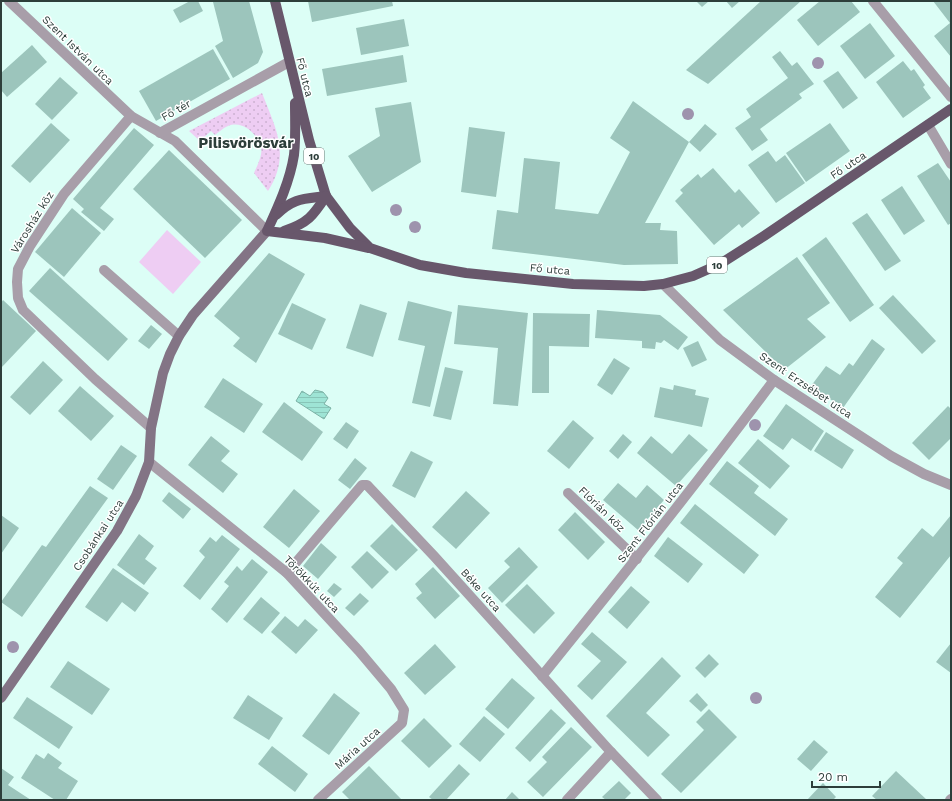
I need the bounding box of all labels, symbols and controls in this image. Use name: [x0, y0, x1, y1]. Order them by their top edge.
street label: Szent István utca: [39, 13, 116, 88]
street label: Fő utca: [293, 56, 316, 98]
street label: Fő tér: [159, 97, 194, 124]
district label: Pilisvörösvár: [198, 134, 294, 152]
road number: 10: [304, 148, 324, 164]
street label: Fő utca: [828, 149, 869, 182]
street label: Városház köz: [8, 189, 57, 256]
road number: 10: [707, 257, 727, 273]
street label: Fő utca: [529, 261, 571, 278]
street label: Szent Erzsébet utca: [757, 350, 855, 421]
street label: Szent Flórián utca: [615, 479, 686, 565]
street label: Flórián köz: [576, 484, 628, 535]
street label: Csobánkai utca: [70, 497, 126, 573]
street label: Törökkút utca: [281, 553, 342, 616]
street label: Béke utca: [458, 566, 503, 615]
street label: Mária utca: [332, 725, 383, 772]
scale bar: [812, 763, 880, 789]
text: 20 m: [818, 770, 848, 784]

